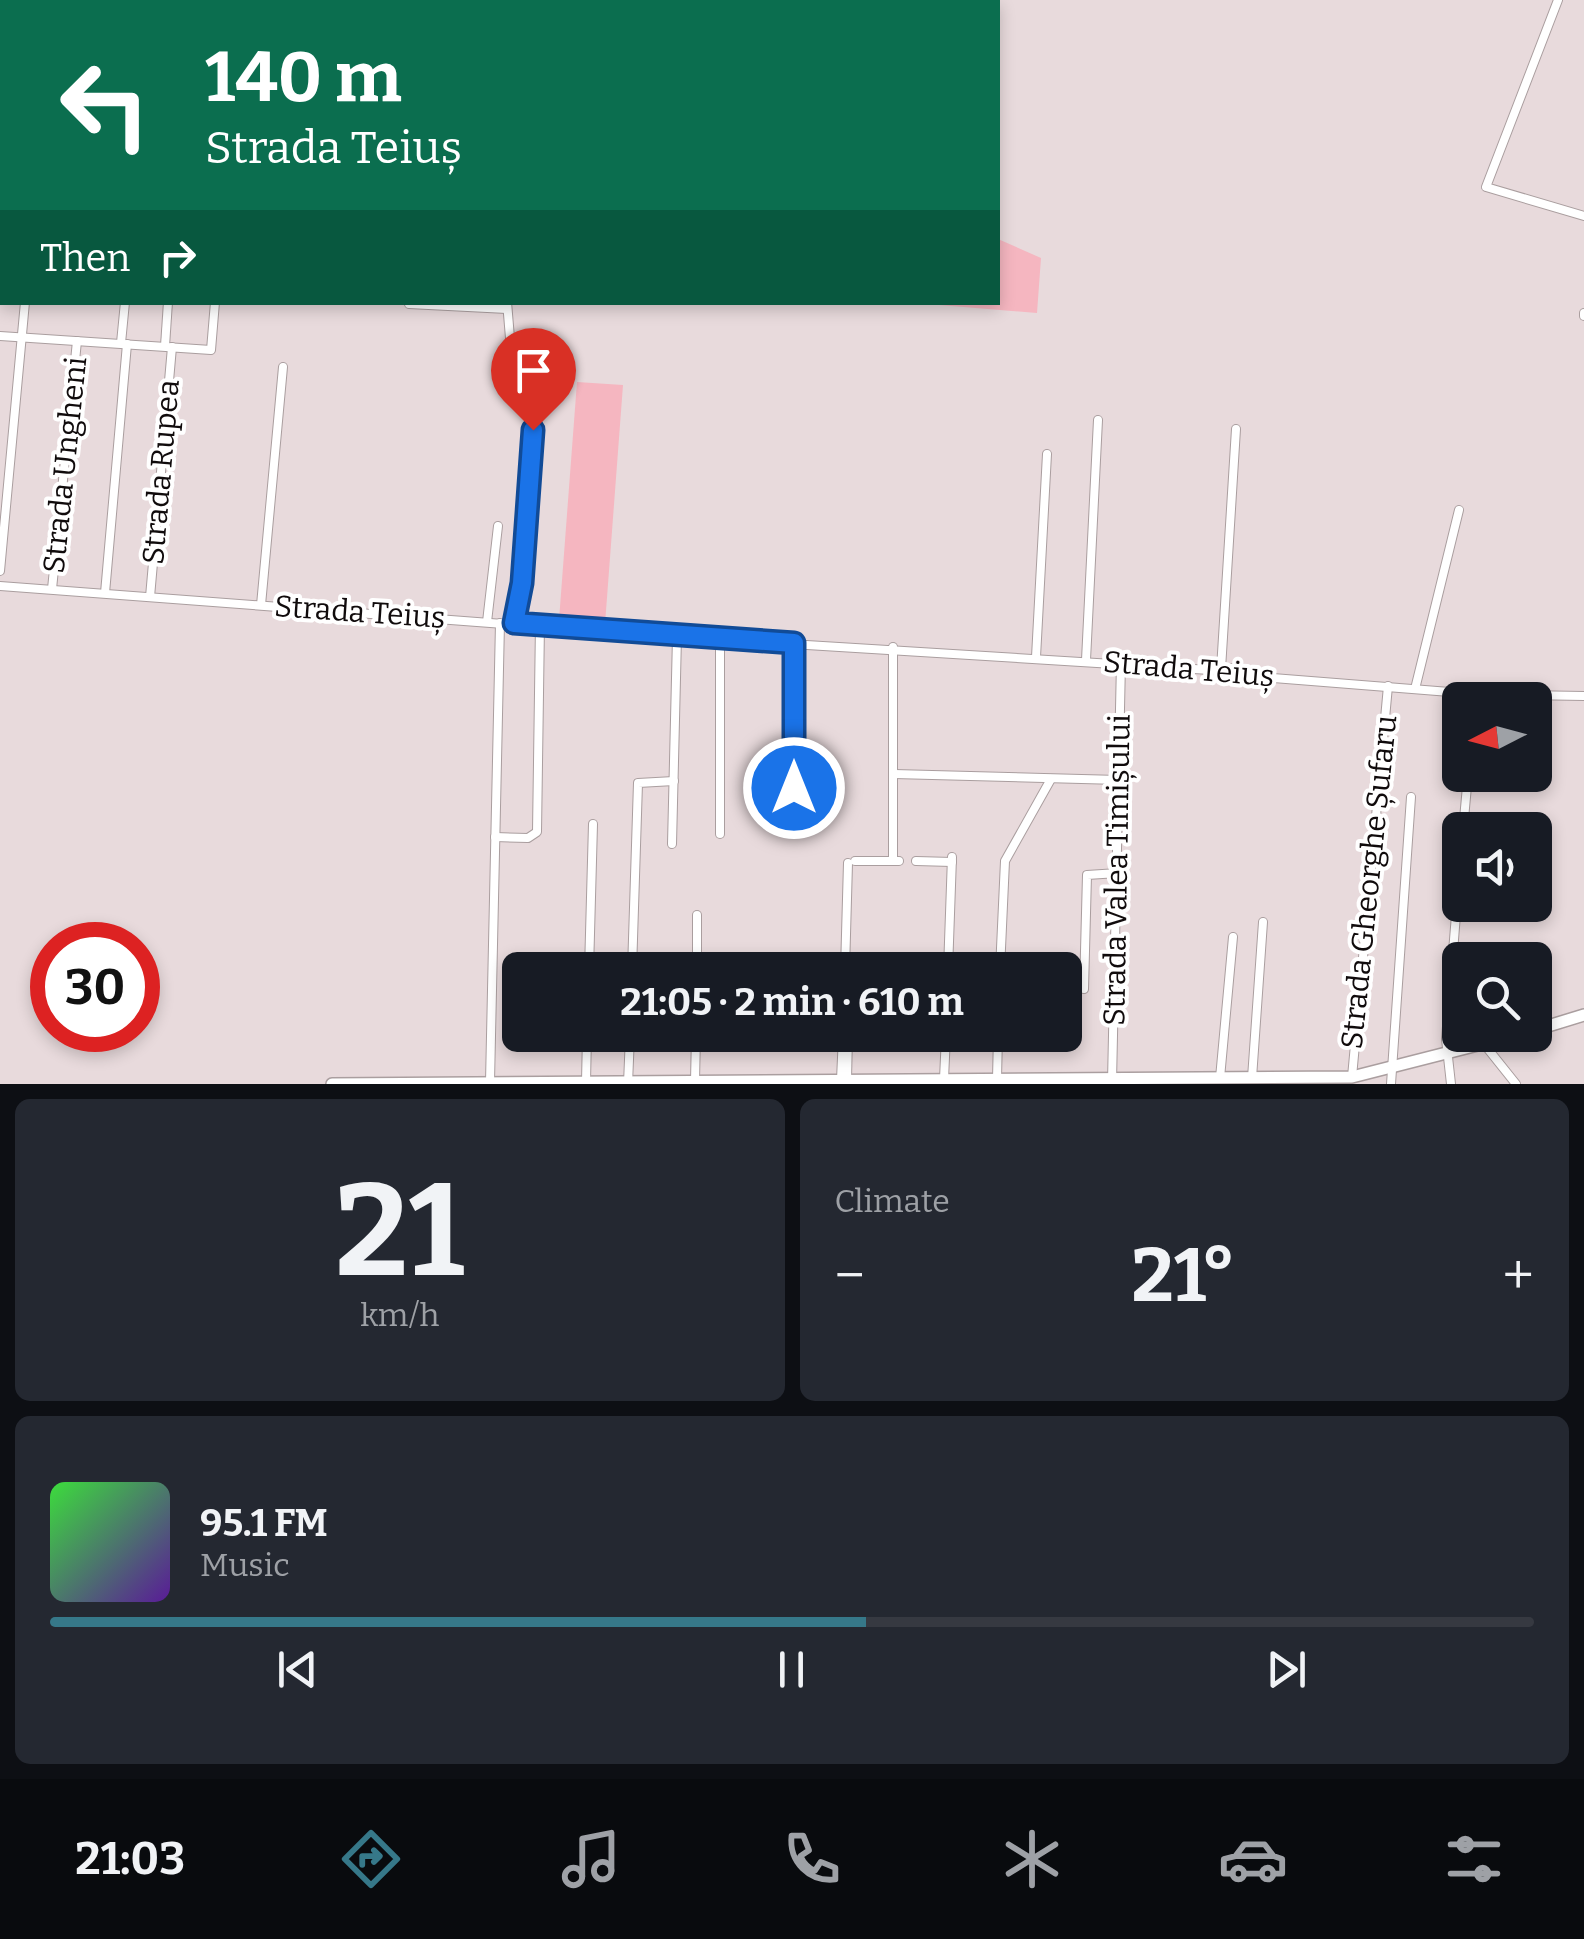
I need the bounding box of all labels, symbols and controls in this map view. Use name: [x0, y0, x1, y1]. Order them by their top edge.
text: 140 m: [205, 36, 402, 120]
icon: left: [40, 40, 170, 170]
text: Strada Teiuș: [205, 121, 463, 175]
icon: right: [150, 230, 205, 285]
text: Then: [40, 235, 130, 281]
pin: [491, 328, 576, 431]
icon: arrive: [506, 343, 561, 398]
street label: Strada Ungheni: [36, 355, 94, 575]
street label: Strada Rupea: [135, 378, 187, 566]
street label: Strada Teiuș: [273, 588, 447, 637]
street label: Strada Teiuș: [1102, 644, 1276, 695]
north arrow: [1442, 682, 1552, 792]
map controls: [1442, 682, 1552, 1052]
street label: Strada Gheorghe Șufaru: [1334, 713, 1405, 1051]
street label: Strada Valea Timișului: [1096, 714, 1139, 1026]
position arrow: [742, 736, 846, 840]
button: sound: [1442, 812, 1552, 922]
speed limit sign: 30: [30, 922, 160, 1052]
button: search: [1442, 942, 1552, 1052]
text: 21:05 · 2 min · 610 m: [620, 979, 964, 1025]
text: 21: [335, 1153, 464, 1309]
text: Climate: [835, 1182, 950, 1220]
text: 21°: [1131, 1231, 1236, 1321]
text: −: [835, 1243, 865, 1309]
text: +: [1503, 1243, 1534, 1309]
text: km/h: [360, 1296, 439, 1334]
text: 95.1 FM: [200, 1500, 328, 1546]
text: Music: [200, 1546, 290, 1584]
icon: previous: [270, 1642, 325, 1697]
icon: pause: [764, 1642, 819, 1697]
icon: next: [1259, 1642, 1314, 1697]
icon: directions: [336, 1824, 406, 1894]
icon: music: [556, 1824, 626, 1894]
icon: phone: [777, 1824, 847, 1894]
icon: climate: [997, 1824, 1067, 1894]
icon: car: [1218, 1824, 1288, 1894]
icon: filters: [1439, 1824, 1509, 1894]
text: 21:03: [75, 1832, 185, 1886]

